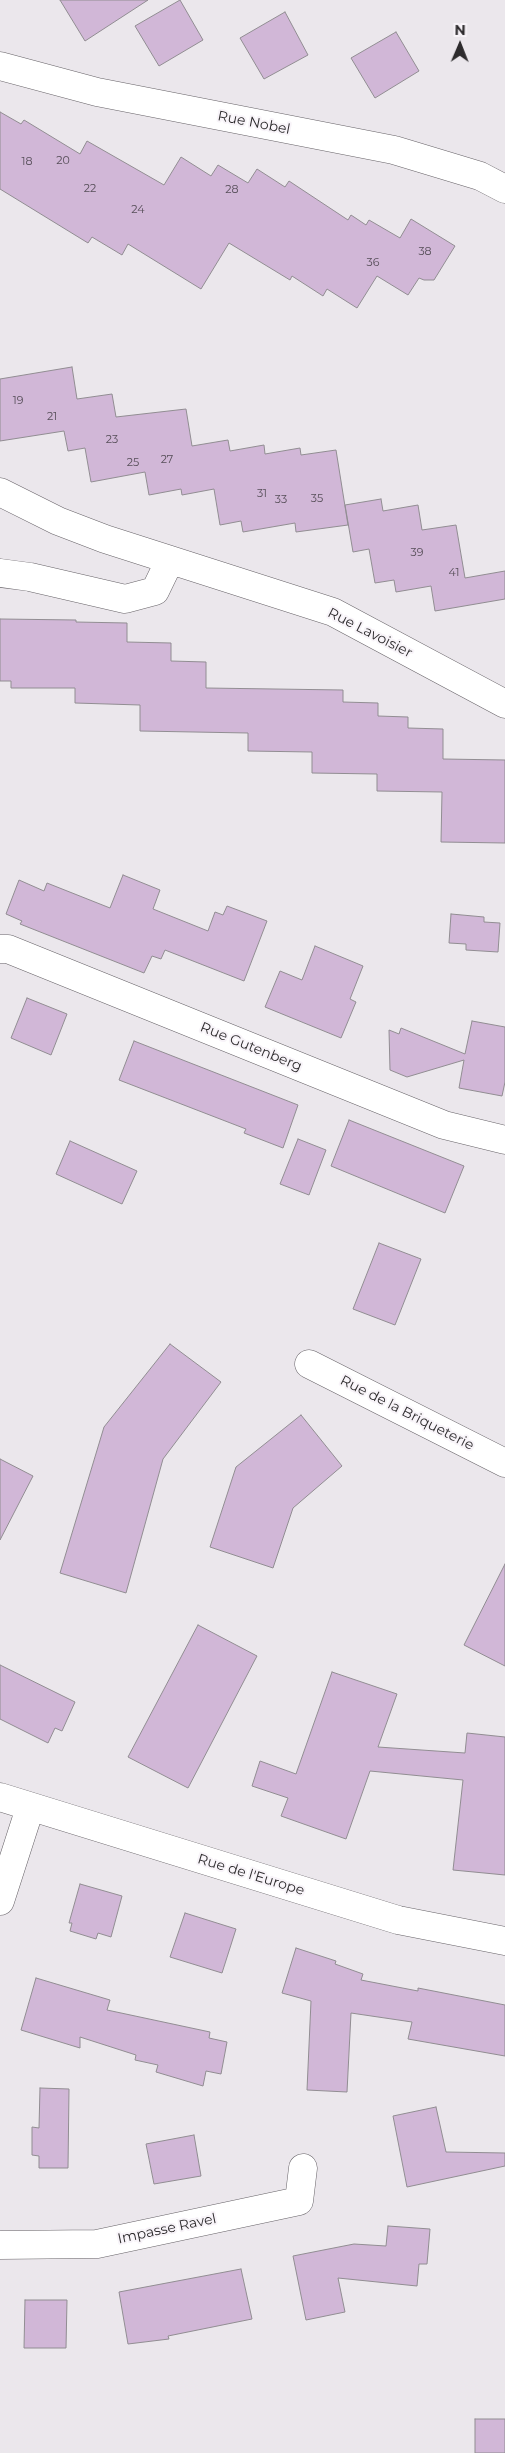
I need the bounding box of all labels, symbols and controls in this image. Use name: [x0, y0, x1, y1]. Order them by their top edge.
north arrow: [435, 20, 485, 70]
text: N: [454, 21, 466, 39]
street label: Rue Nobel: [216, 108, 292, 138]
house number: 20: [56, 154, 70, 168]
house number: 18: [22, 155, 32, 169]
house number: 22: [84, 182, 96, 196]
house number: 28: [225, 183, 239, 197]
house number: 24: [131, 203, 145, 217]
house number: 38: [418, 245, 432, 259]
house number: 36: [367, 256, 379, 270]
house number: 19: [13, 394, 23, 408]
house number: 21: [47, 410, 57, 424]
house number: 23: [106, 433, 118, 447]
house number: 27: [161, 453, 173, 467]
house number: 25: [127, 456, 139, 470]
house number: 31: [257, 487, 267, 501]
house number: 35: [311, 492, 323, 506]
house number: 33: [275, 493, 287, 507]
house number: 39: [411, 546, 423, 560]
house number: 41: [449, 566, 459, 580]
street label: Rue Lavoisier: [325, 604, 415, 662]
street label: Rue Gutenberg: [198, 1019, 304, 1075]
street label: Rue de la Briqueterie: [337, 1372, 477, 1454]
street label: Rue de l'Europe: [196, 1851, 306, 1899]
street label: Impasse Ravel: [116, 2210, 218, 2248]

